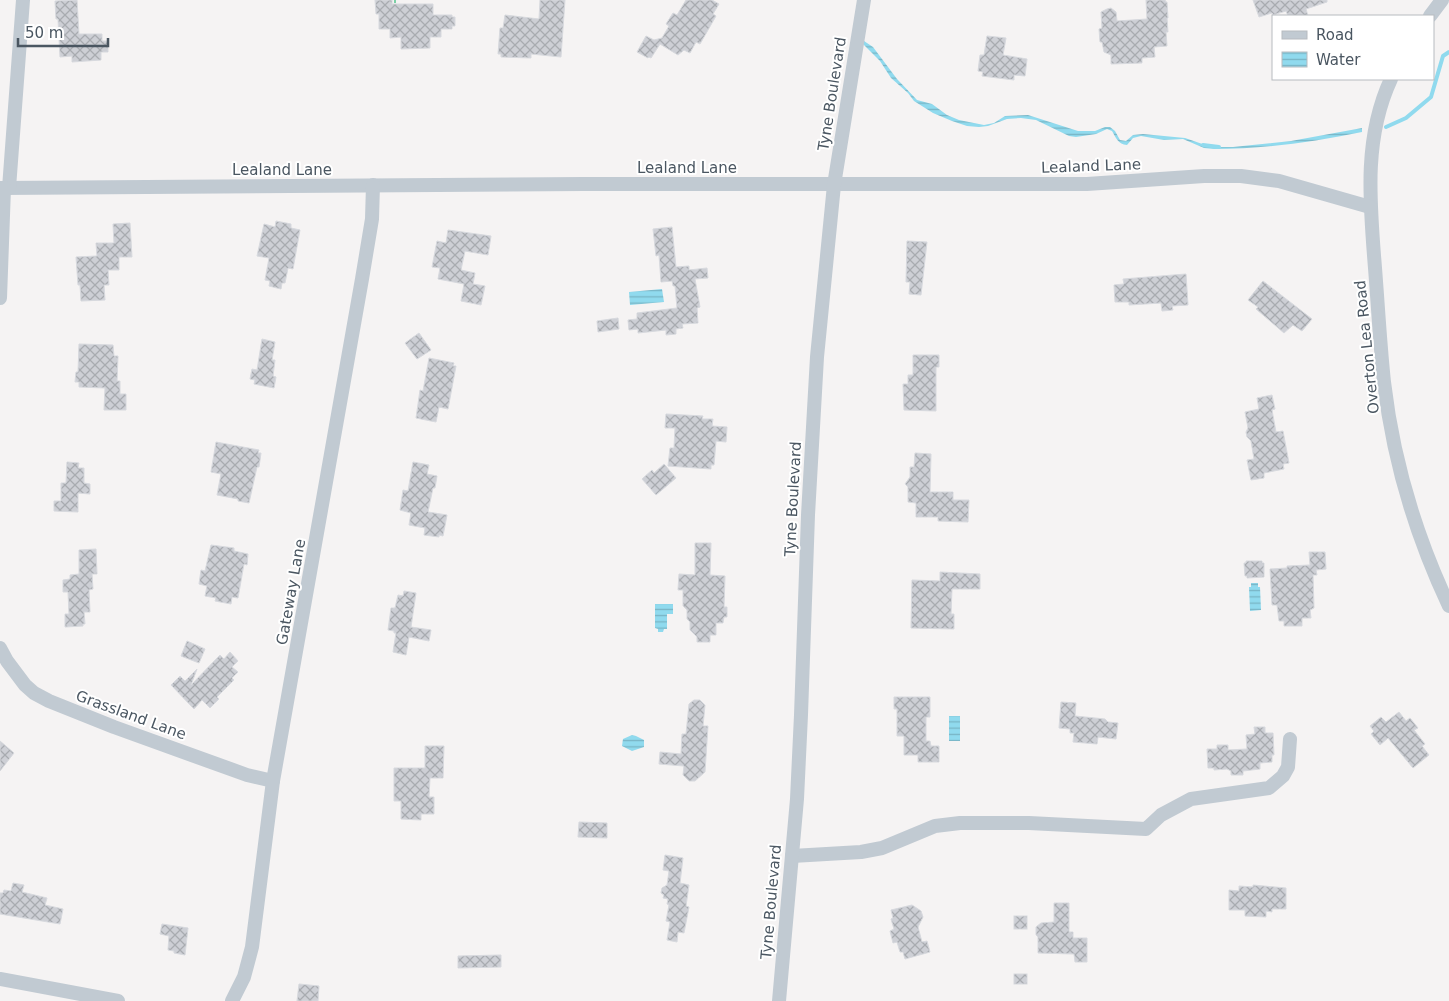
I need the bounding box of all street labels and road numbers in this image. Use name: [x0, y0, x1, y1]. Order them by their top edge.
street label: Tyne Boulevard: [814, 36, 850, 153]
street label: Lealand Lane: [1041, 155, 1141, 177]
street label: Lealand Lane: [637, 159, 737, 177]
street label: Lealand Lane: [232, 161, 332, 179]
street label: Overton Lea Road: [1351, 279, 1383, 415]
street label: Tyne Boulevard: [781, 441, 805, 558]
street label: Gateway Lane: [273, 538, 309, 646]
street label: Grassland Lane: [73, 687, 189, 743]
street label: Tyne Boulevard: [757, 844, 785, 961]

